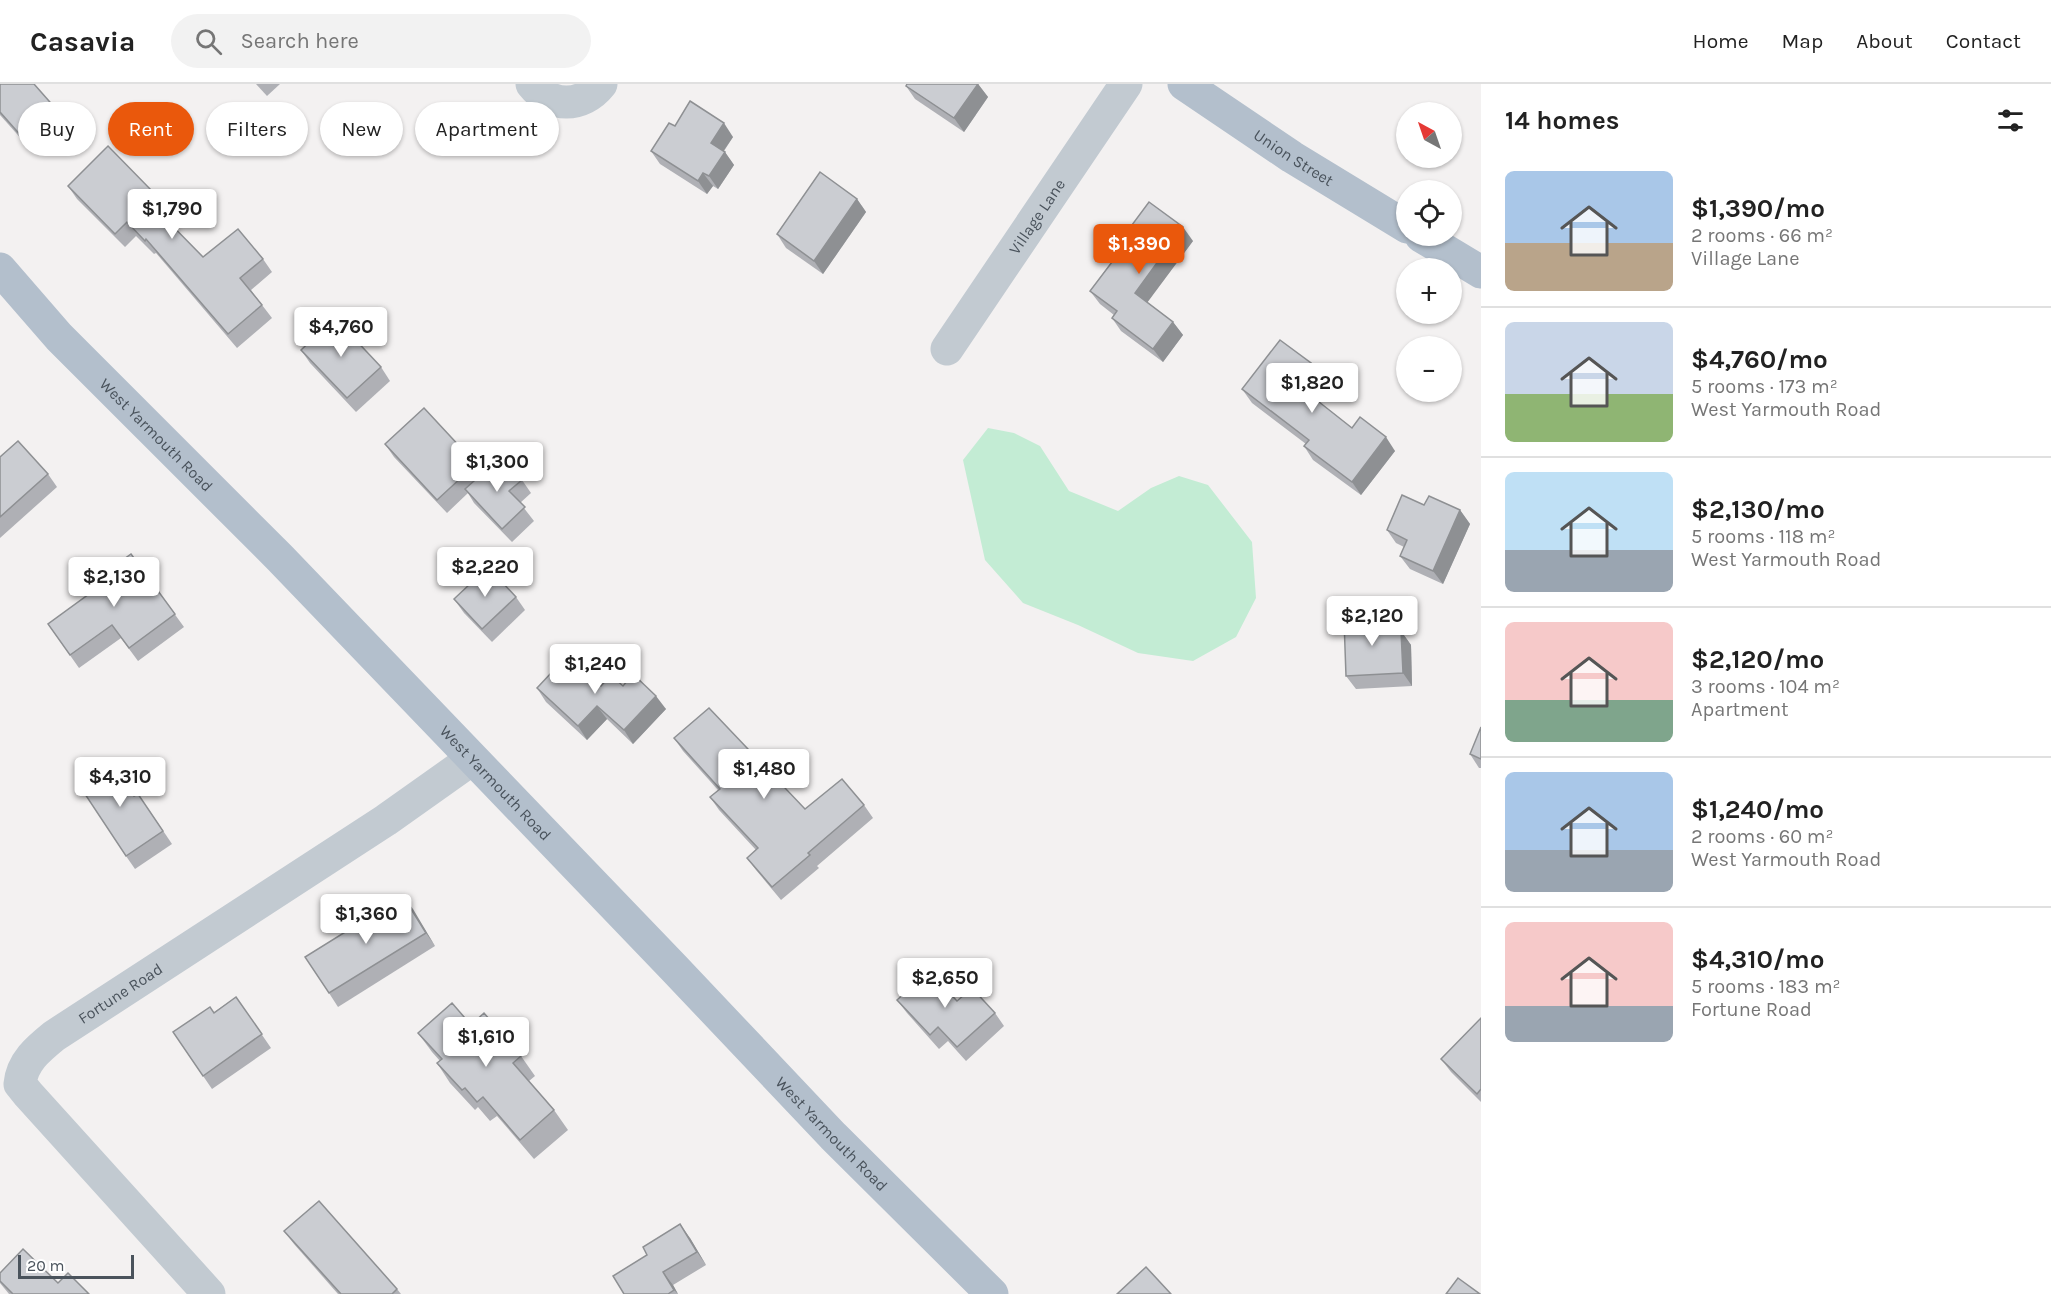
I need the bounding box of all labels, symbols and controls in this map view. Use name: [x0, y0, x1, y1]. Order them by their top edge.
search box: [171, 14, 591, 68]
text: Casavia: [30, 25, 135, 58]
icon: search: [192, 25, 225, 58]
text: Search here: [240, 28, 359, 54]
text: Home: [1693, 29, 1749, 53]
text: Map: [1782, 29, 1823, 53]
text: About: [1856, 29, 1913, 53]
text: Contact: [1946, 29, 2021, 53]
chip: Buy: [18, 102, 96, 156]
chip: Rent: [108, 102, 194, 156]
chip: Filters: [206, 102, 308, 156]
chip: New: [320, 102, 403, 156]
chip: Apartment: [415, 102, 559, 156]
north arrow: [1396, 102, 1462, 168]
map controls: [1396, 102, 1462, 402]
icon: filters: [1994, 104, 2027, 137]
text: 14 homes: [1505, 105, 1619, 136]
street label: Union Street: [1250, 125, 1337, 190]
street label: Village Lane: [1005, 175, 1069, 258]
button: locate: [1396, 180, 1462, 246]
pin: $1,790: [123, 189, 221, 240]
text: $1,390/mo: [1691, 193, 1825, 224]
icon: home: [1553, 195, 1625, 267]
text: $1,790: [142, 197, 202, 220]
pin: $1,390: [1090, 224, 1188, 275]
text: 2 rooms · 66 m²: [1691, 224, 1833, 247]
text: $1,390: [1107, 232, 1171, 255]
text: Village Lane: [1691, 247, 1799, 270]
button: +: [1396, 258, 1462, 324]
pin: $4,760: [292, 307, 390, 358]
text: $4,760: [308, 315, 374, 338]
button: −: [1396, 336, 1462, 402]
text: $4,760/mo: [1691, 344, 1828, 375]
icon: home: [1553, 346, 1625, 418]
pin: $1,820: [1263, 363, 1361, 414]
text: $1,820: [1280, 371, 1344, 394]
street label: West Yarmouth Road: [96, 374, 217, 496]
text: 5 rooms · 173 m²: [1691, 375, 1838, 398]
text: West Yarmouth Road: [1691, 398, 1881, 421]
pin: $1,300: [448, 442, 546, 493]
text: $1,300: [465, 450, 529, 473]
text: $2,130/mo: [1691, 494, 1825, 525]
icon: home: [1553, 496, 1625, 568]
text: 5 rooms · 118 m²: [1691, 525, 1835, 548]
pin: $2,220: [436, 547, 534, 598]
text: West Yarmouth Road: [1691, 548, 1881, 571]
text: $2,220: [451, 555, 519, 578]
pin: $2,130: [65, 557, 163, 608]
text: $2,130: [82, 565, 146, 588]
pin: $2,120: [1323, 596, 1421, 647]
text: $2,120: [1341, 604, 1403, 627]
pin: $1,240: [546, 644, 644, 695]
text: $2,120/mo: [1691, 644, 1824, 675]
icon: home: [1553, 646, 1625, 718]
text: $1,240: [564, 652, 626, 675]
text: 3 rooms · 104 m²: [1691, 675, 1840, 698]
text: Apartment: [1691, 698, 1789, 721]
street label: West Yarmouth Road: [436, 721, 555, 844]
pin: $1,480: [715, 749, 813, 800]
pin: $4,310: [71, 757, 169, 808]
text: $1,480: [732, 757, 796, 780]
text: $4,310: [89, 765, 151, 788]
text: $1,240/mo: [1691, 794, 1824, 825]
icon: home: [1553, 796, 1625, 868]
text: 2 rooms · 60 m²: [1691, 825, 1834, 848]
text: West Yarmouth Road: [1691, 848, 1881, 871]
pin: $1,360: [317, 894, 415, 945]
text: $1,360: [334, 902, 398, 925]
text: $4,310/mo: [1691, 944, 1825, 975]
icon: home: [1553, 946, 1625, 1018]
pin: $2,650: [896, 958, 994, 1009]
street label: Fortune Road: [75, 959, 166, 1028]
text: $2,650: [911, 966, 979, 989]
text: 5 rooms · 183 m²: [1691, 975, 1841, 998]
text: Fortune Road: [1691, 998, 1812, 1021]
pin: $1,610: [437, 1017, 535, 1068]
text: $1,610: [457, 1025, 515, 1048]
street label: West Yarmouth Road: [772, 1073, 892, 1195]
scale bar: [18, 1252, 134, 1280]
text: 20 m: [27, 1256, 65, 1275]

